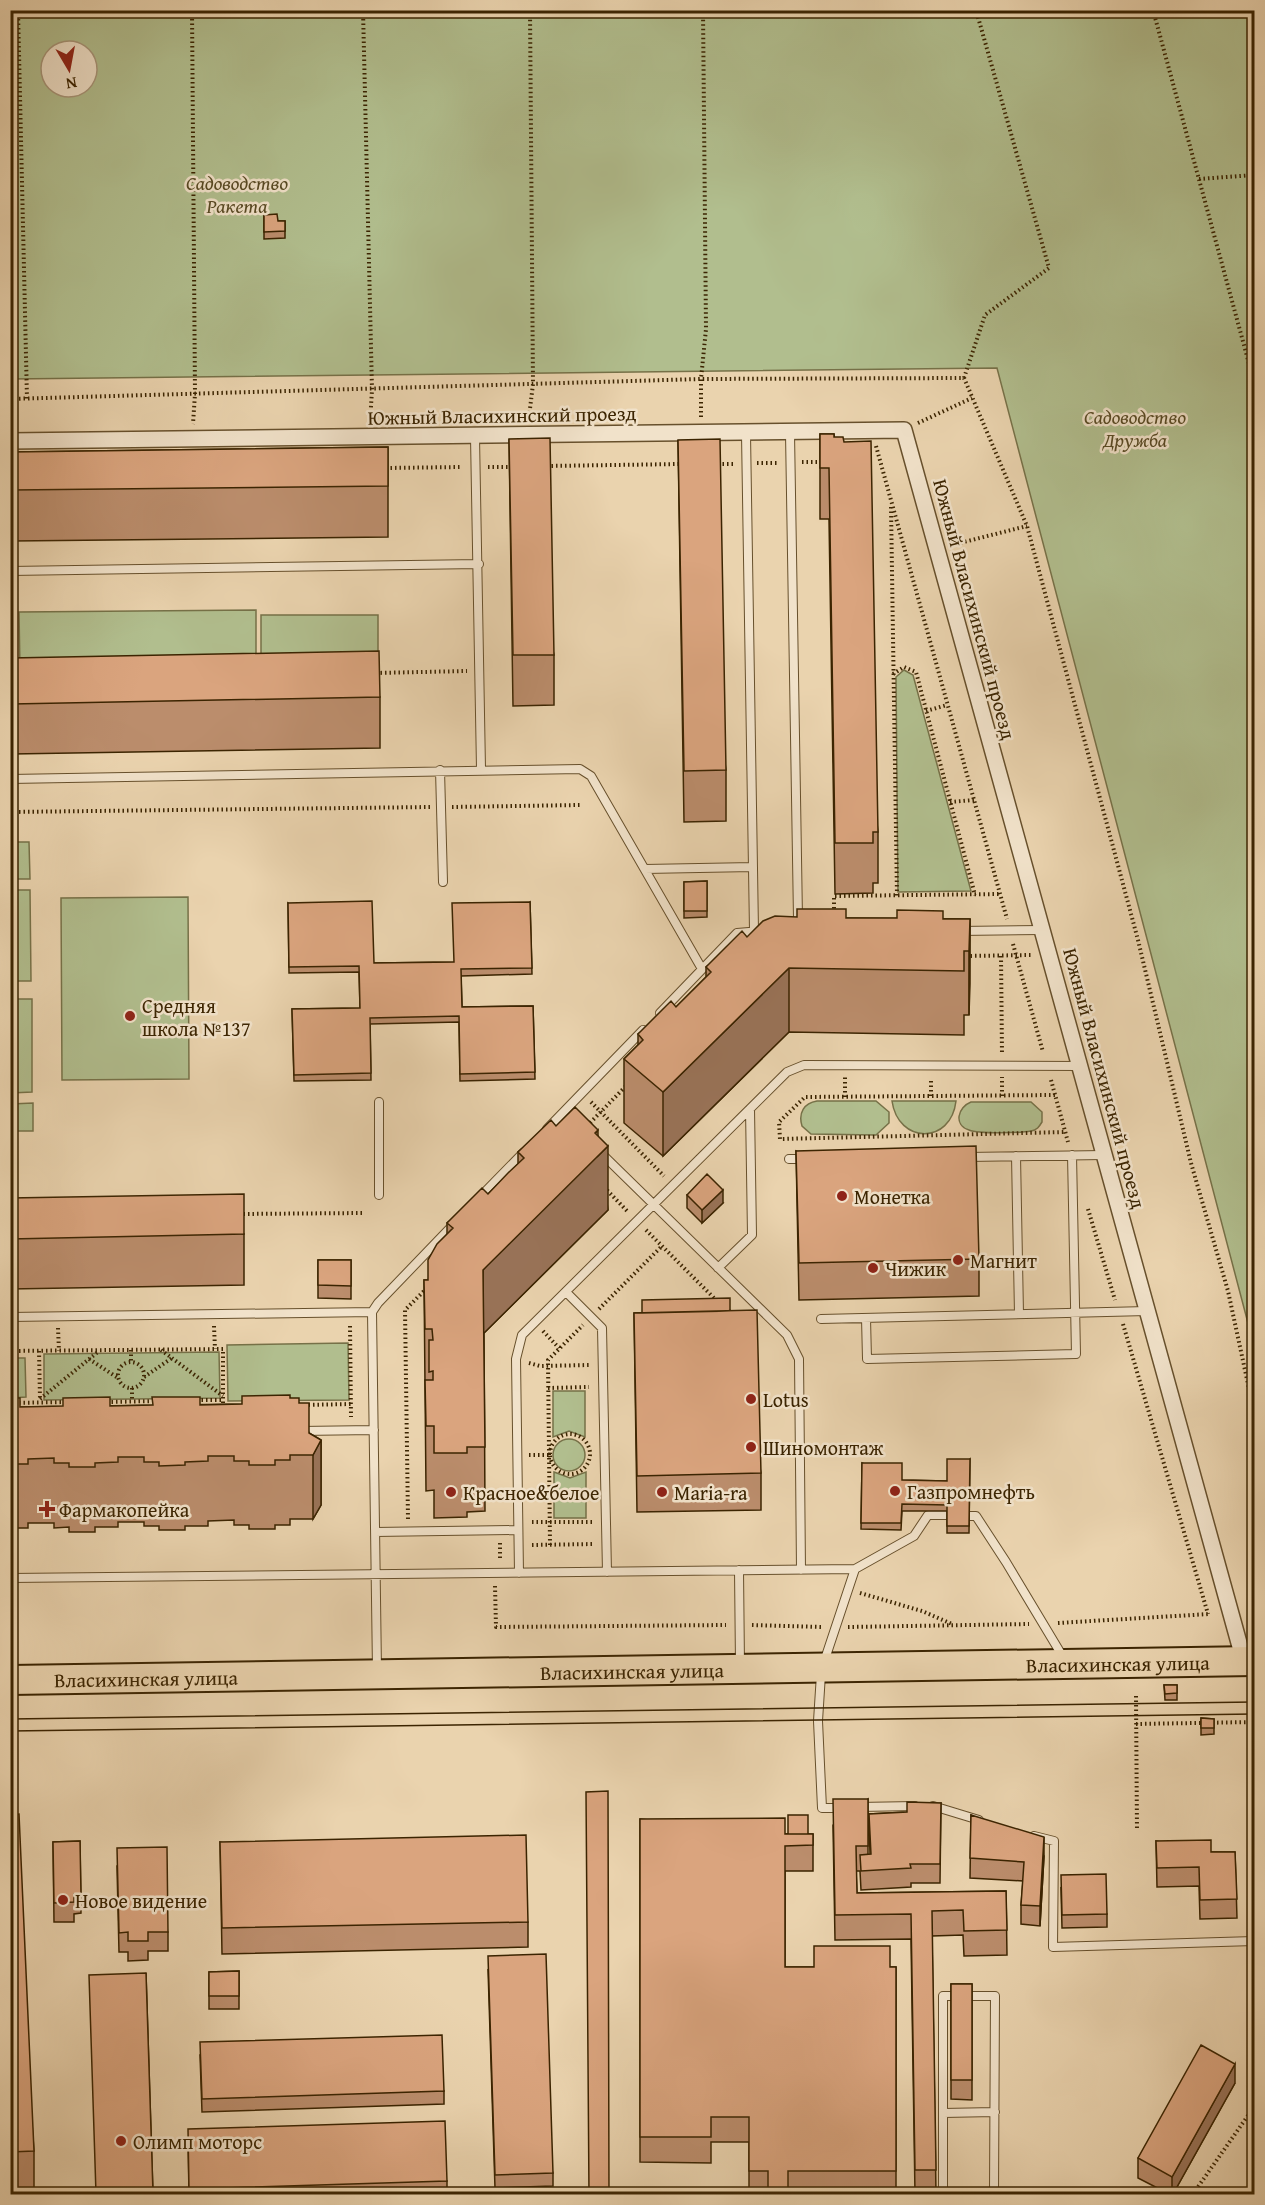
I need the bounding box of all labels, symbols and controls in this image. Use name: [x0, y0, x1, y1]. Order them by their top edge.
north arrow: [39, 39, 99, 99]
text: N: [64, 71, 79, 97]
park label: Садоводство Ракета: [186, 168, 288, 220]
street label: Южный Власихинский проезд: [367, 398, 637, 432]
park label: Садоводство Дружба: [1084, 402, 1186, 454]
street label: Южный Власихинский проезд: [926, 475, 1024, 743]
street label: Южный Власихинский проезд: [1056, 944, 1154, 1212]
place label: Средняя школа №137: [142, 991, 251, 1043]
marker: Средняя школа №137: [123, 1009, 137, 1023]
place label: Монетка: [854, 1182, 931, 1211]
marker: Монетка: [835, 1189, 849, 1203]
place label: Магнит: [970, 1246, 1037, 1275]
marker: Магнит: [951, 1253, 965, 1267]
place label: Чижик: [885, 1254, 947, 1283]
marker: Чижик: [866, 1261, 880, 1275]
place label: Lotus: [763, 1385, 809, 1414]
marker: Lotus: [744, 1392, 758, 1406]
place label: Шиномонтаж: [763, 1433, 884, 1462]
marker: Шиномонтаж: [744, 1440, 758, 1454]
place label: Газпромнефть: [907, 1477, 1035, 1506]
place label: Красное&белое: [463, 1478, 599, 1507]
place label: Maria-ra: [674, 1478, 748, 1507]
marker: Газпромнефть: [888, 1484, 902, 1498]
marker: Красное&белое: [444, 1485, 458, 1499]
marker: Maria-ra: [655, 1485, 669, 1499]
place label: Фармакопейка: [59, 1495, 190, 1524]
marker: Фармакопейка: [40, 1502, 54, 1516]
street label: Власихинская улица: [1026, 1647, 1210, 1679]
street label: Власихинская улица: [540, 1655, 725, 1686]
street label: Власихинская улица: [54, 1662, 239, 1694]
place label: Новое видение: [75, 1886, 207, 1915]
marker: Новое видение: [56, 1893, 70, 1907]
place label: Олимп моторс: [133, 2127, 262, 2156]
marker: Олимп моторс: [114, 2134, 128, 2148]

